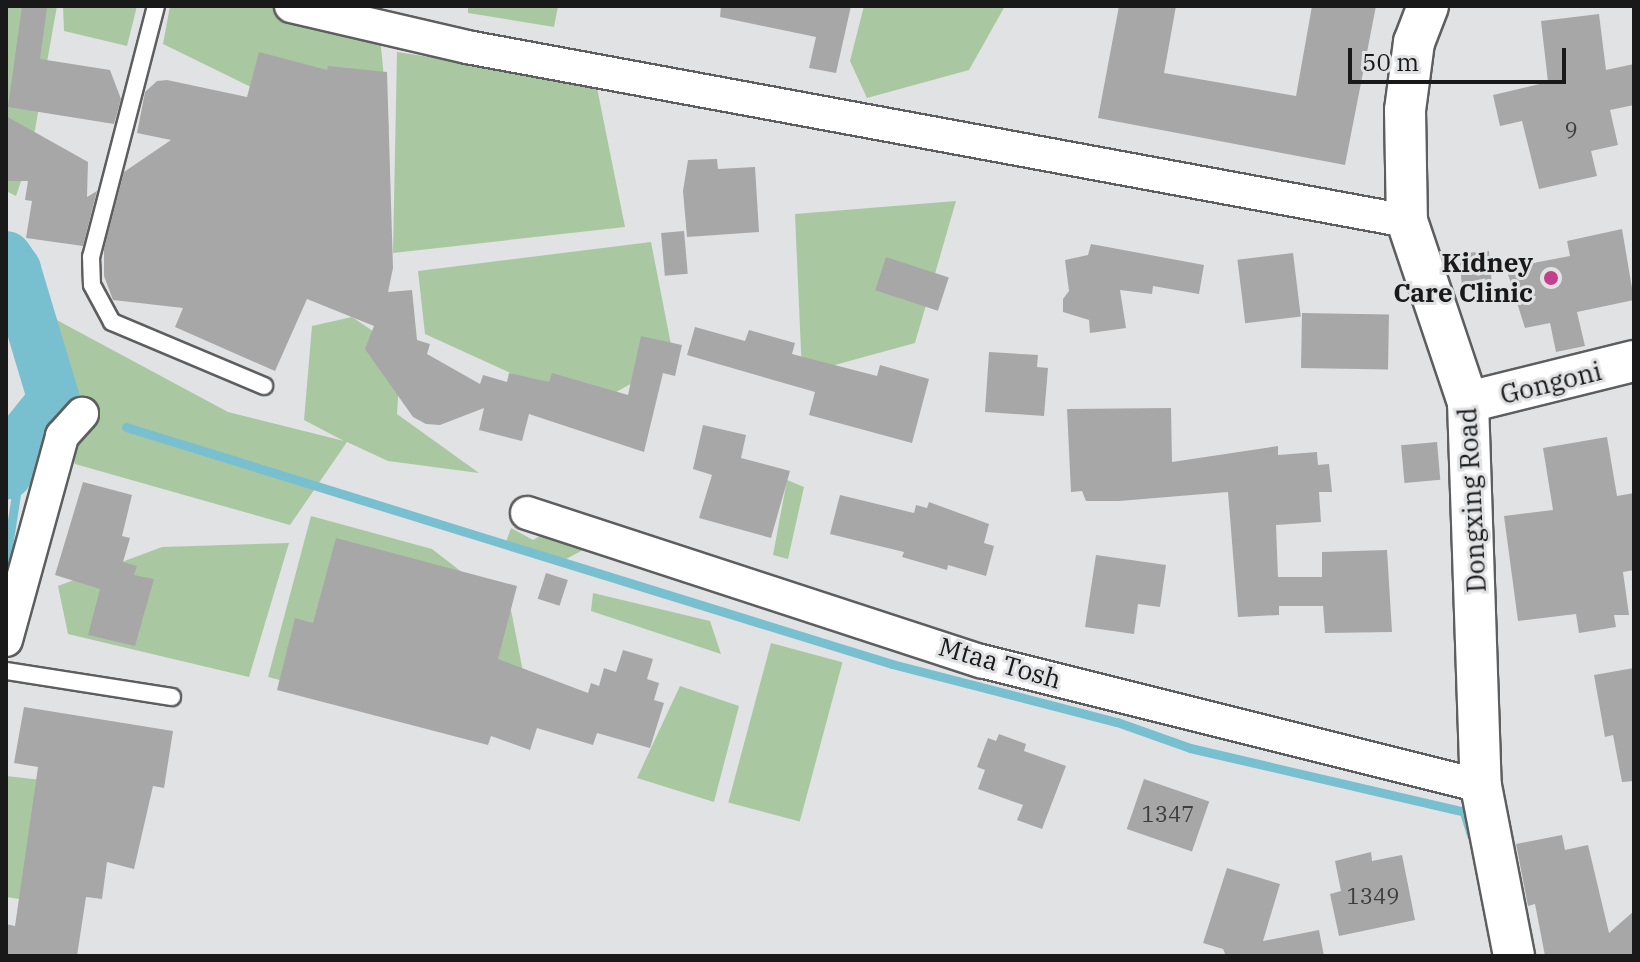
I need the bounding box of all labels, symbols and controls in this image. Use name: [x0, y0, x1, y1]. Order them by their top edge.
scale bar: [1352, 32, 1570, 82]
text: 50 m: [1362, 46, 1419, 78]
house number: 9: [1564, 117, 1578, 143]
place label: Kidney Care Clinic: [1393, 247, 1533, 308]
marker: Kidney Care Clinic: [1540, 267, 1562, 289]
street label: Gongoni: [1497, 355, 1605, 411]
street label: Dongxing Road: [1452, 407, 1492, 593]
street label: Mtaa Tosh: [935, 631, 1065, 695]
house number: 1347: [1142, 801, 1194, 827]
house number: 1349: [1347, 883, 1399, 909]

